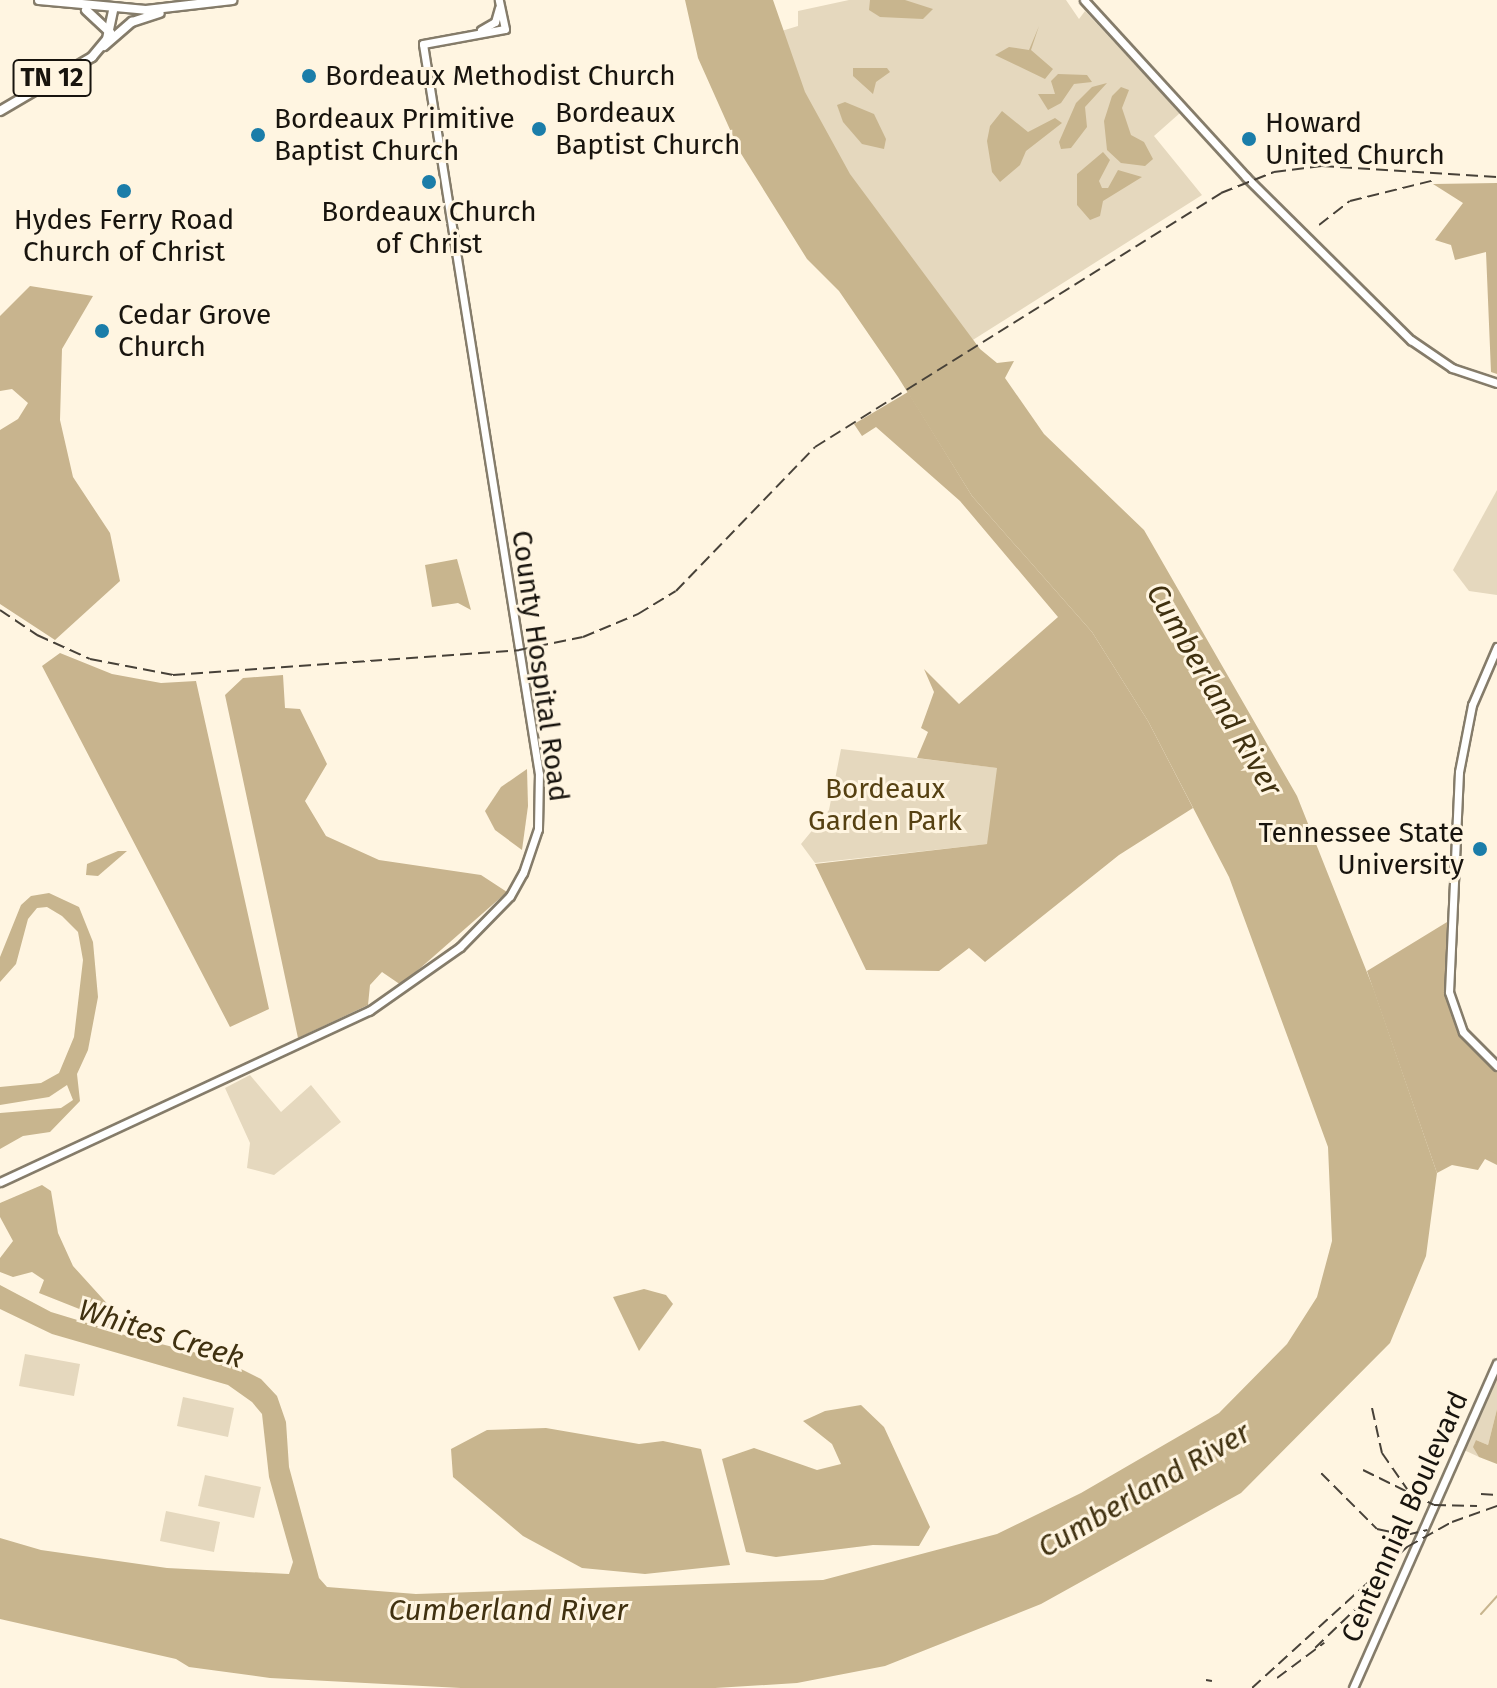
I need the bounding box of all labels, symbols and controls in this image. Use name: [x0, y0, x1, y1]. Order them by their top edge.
road number: TN 12: [12, 56, 92, 100]
place label: Bordeaux Methodist Church: [325, 59, 676, 93]
marker: Bordeaux Methodist Church: [300, 67, 318, 85]
place label: Bordeaux Baptist Church: [555, 96, 740, 162]
place label: Bordeaux Primitive Baptist Church: [274, 102, 515, 168]
place label: Howard United Church: [1265, 106, 1445, 172]
marker: Bordeaux Baptist Church: [530, 120, 548, 138]
marker: Bordeaux Primitive Baptist Church: [249, 126, 267, 144]
marker: Howard United Church: [1240, 130, 1258, 148]
marker: Bordeaux Church of Christ: [420, 173, 438, 191]
marker: Hydes Ferry Road Church of Christ: [115, 182, 133, 200]
place label: Bordeaux Church of Christ: [321, 195, 537, 261]
place label: Hydes Ferry Road Church of Christ: [14, 203, 234, 269]
place label: Cedar Grove Church: [118, 298, 271, 364]
marker: Cedar Grove Church: [93, 322, 111, 340]
street label: County Hospital Road: [504, 528, 576, 804]
water label: Cumberland River: [1139, 577, 1289, 803]
park label: Bordeaux Garden Park: [808, 772, 962, 838]
place label: Tennessee State University: [1259, 816, 1464, 882]
marker: Tennessee State University: [1471, 840, 1489, 858]
water label: Whites Creek: [74, 1292, 248, 1376]
street label: Centennial Boulevard: [1335, 1386, 1475, 1648]
water label: Cumberland River: [1031, 1415, 1257, 1565]
water label: Cumberland River: [388, 1592, 628, 1628]

